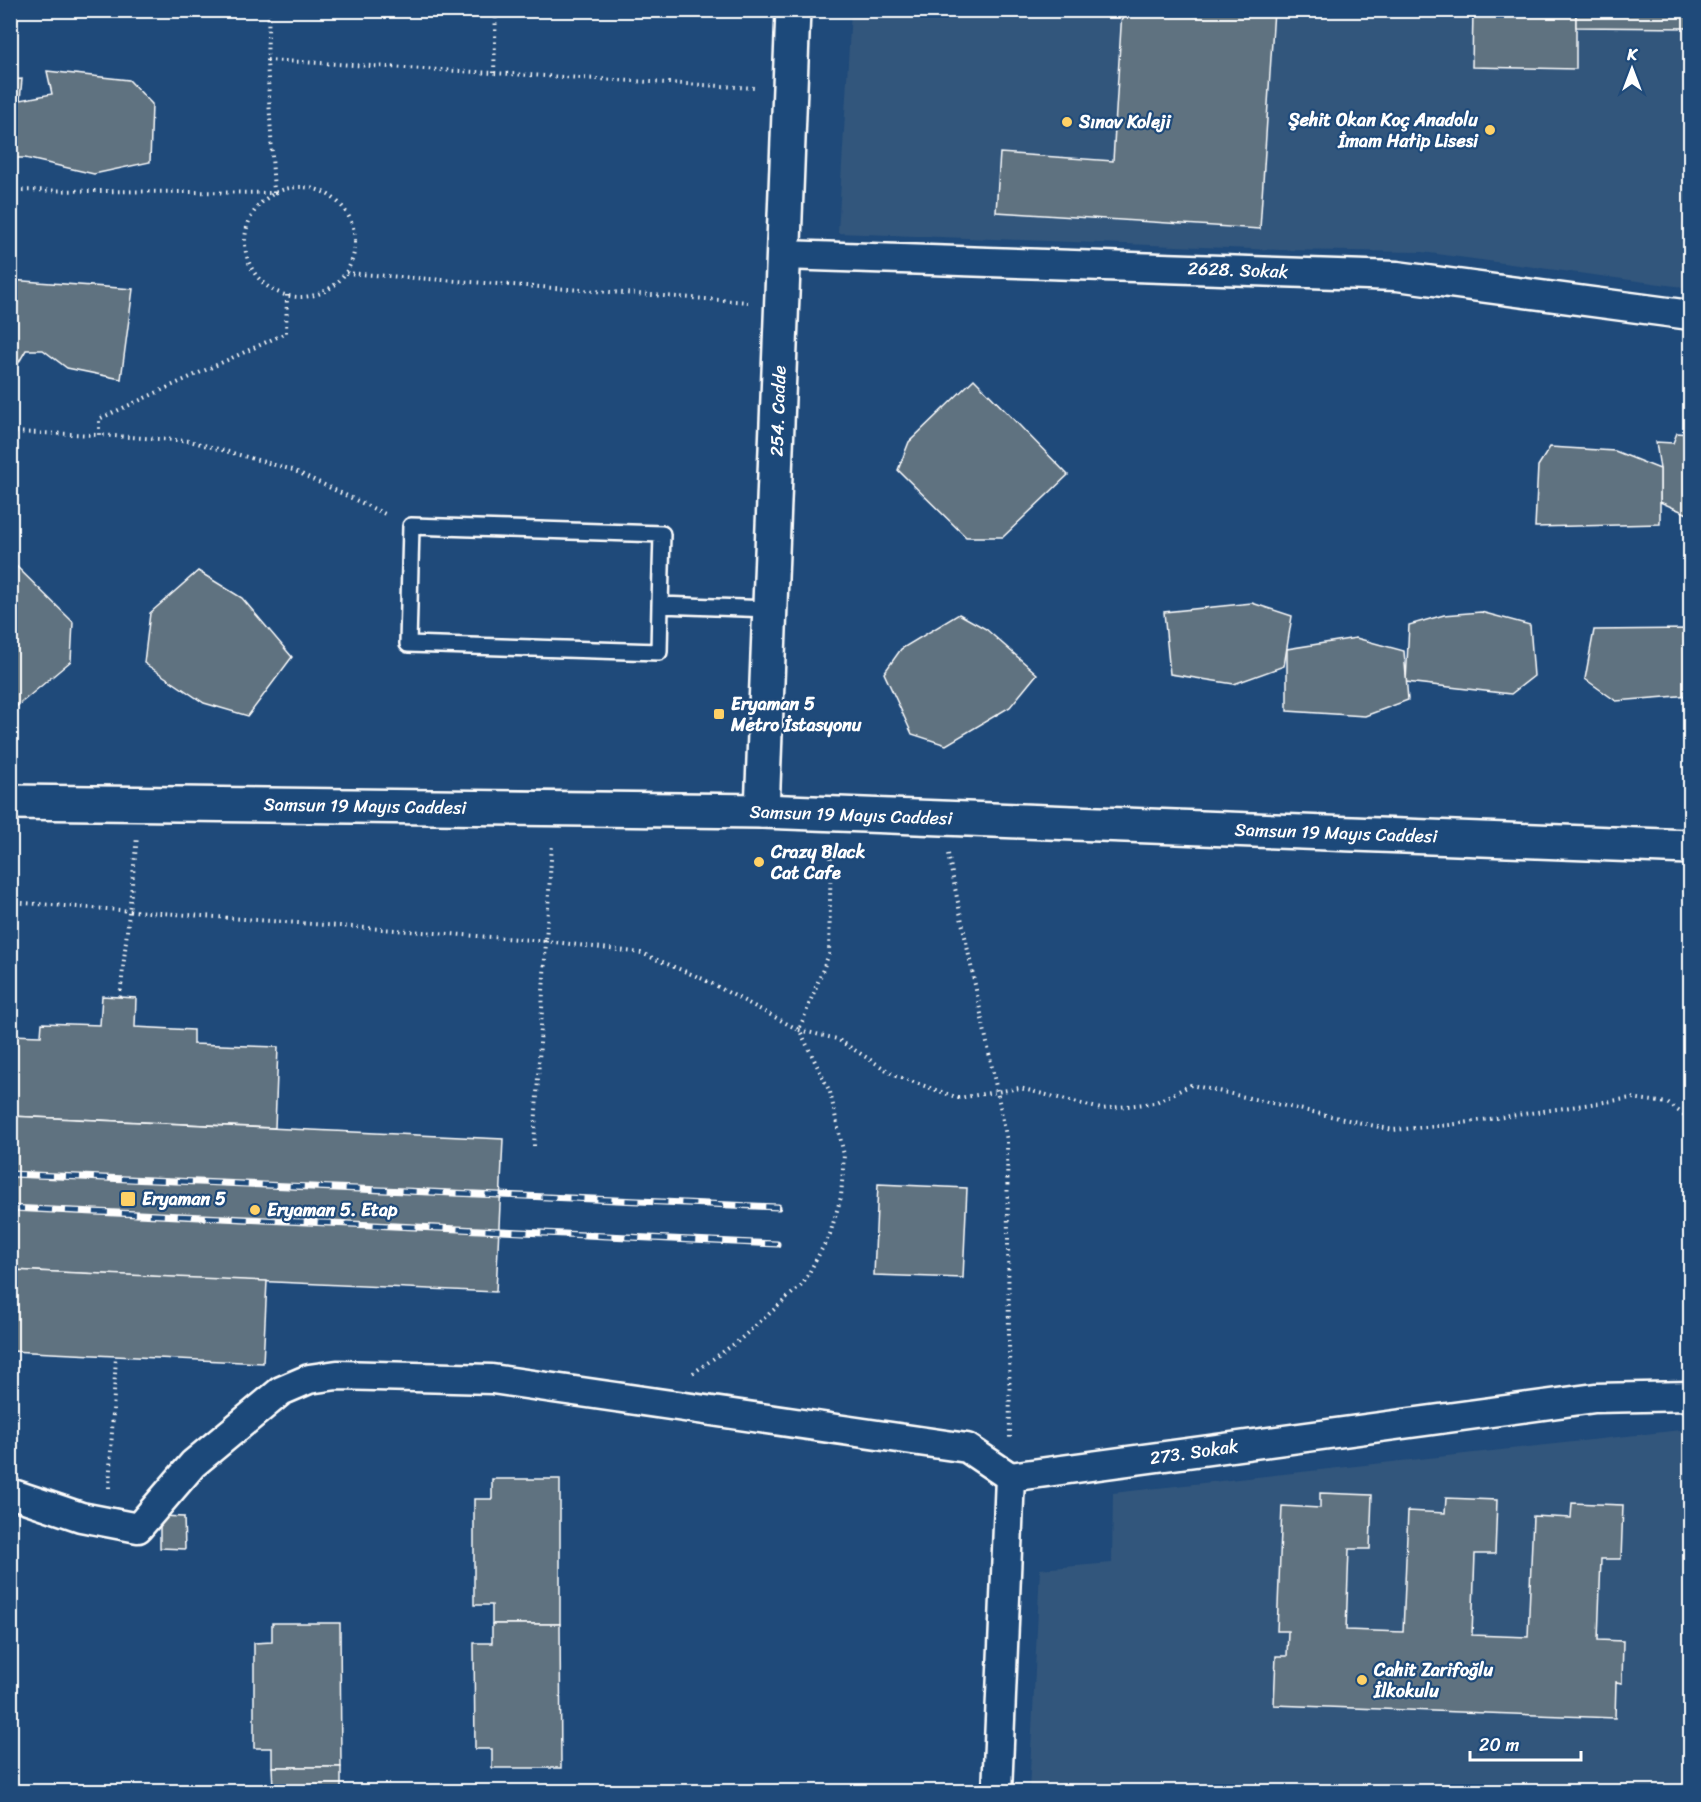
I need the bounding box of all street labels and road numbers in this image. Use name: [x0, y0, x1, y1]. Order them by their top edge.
street label: 2628. Sokak: [1187, 252, 1289, 288]
street label: 254. Cadde: [760, 365, 796, 457]
street label: Samsun 19 Mayıs Caddesi: [263, 788, 468, 824]
street label: Samsun 19 Mayıs Caddesi: [749, 795, 954, 835]
street label: Samsun 19 Mayıs Caddesi: [1234, 813, 1439, 853]
street label: 273. Sokak: [1148, 1430, 1241, 1474]

